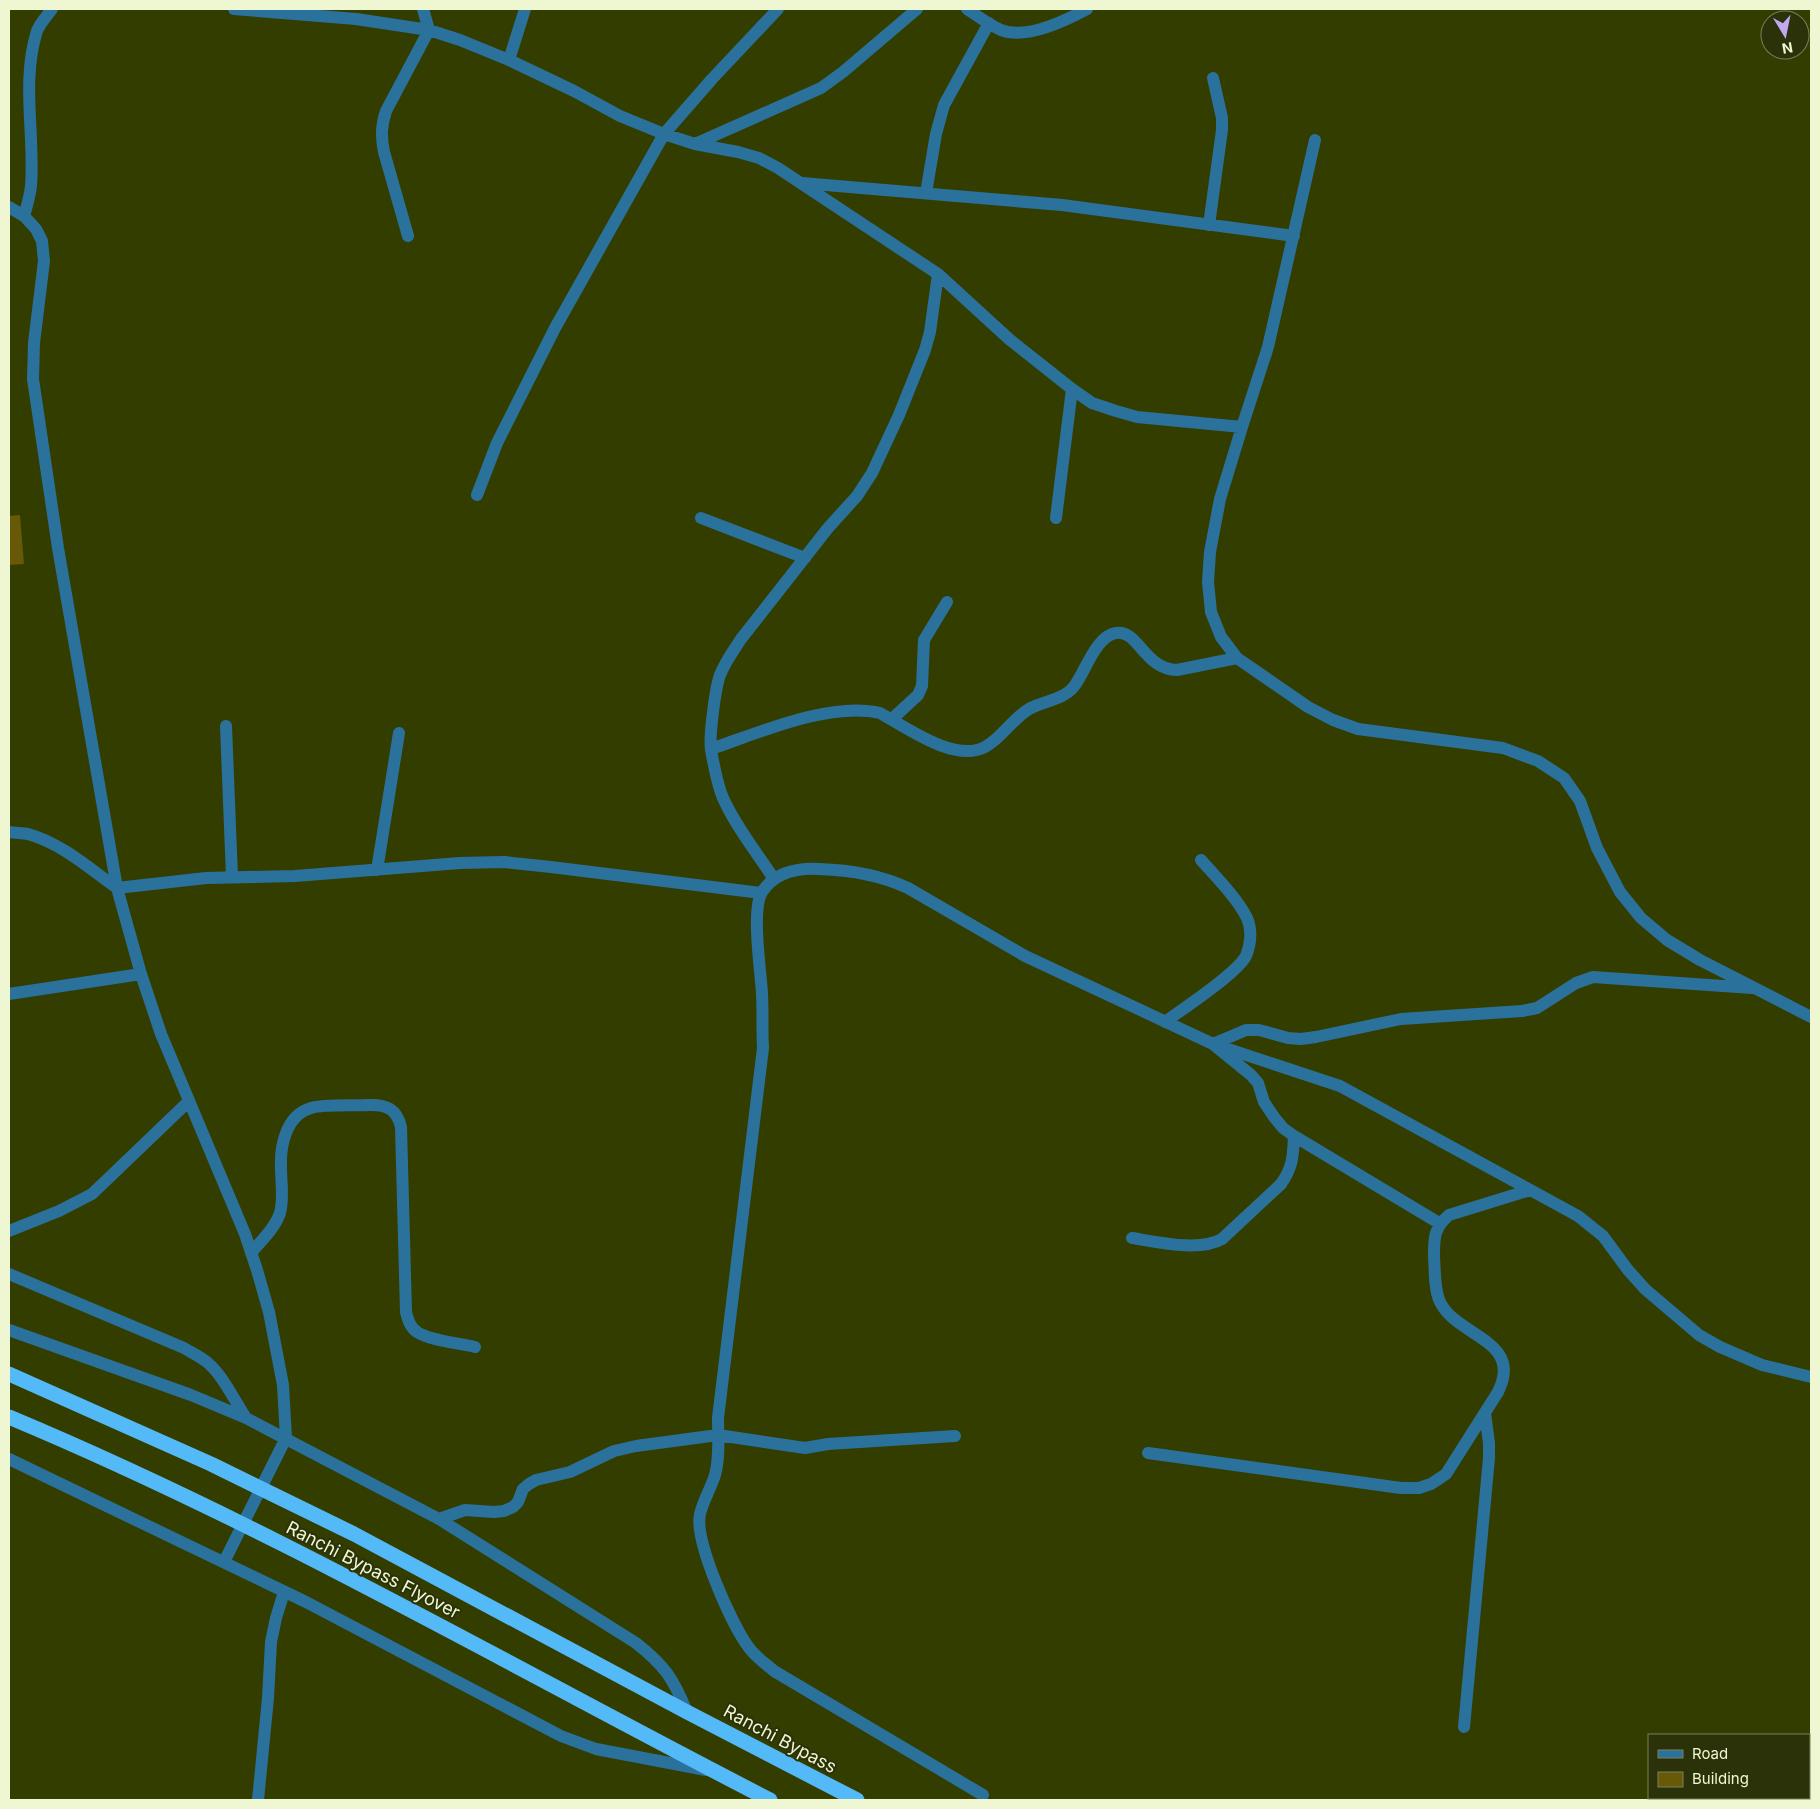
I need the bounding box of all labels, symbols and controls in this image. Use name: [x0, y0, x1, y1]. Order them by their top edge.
north arrow: [1760, 10, 1810, 60]
text: N: [1781, 39, 1794, 58]
street label: Ranchi Bypass Flyover: [283, 1517, 464, 1623]
street label: Ranchi Bypass: [720, 1700, 840, 1777]
legend: [1648, 1734, 1810, 1799]
text: Road: [1692, 1744, 1728, 1763]
text: Building: [1692, 1769, 1749, 1788]

